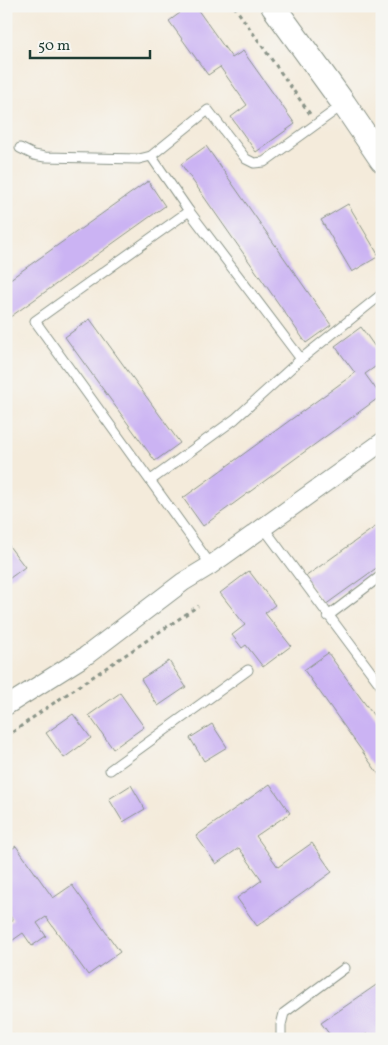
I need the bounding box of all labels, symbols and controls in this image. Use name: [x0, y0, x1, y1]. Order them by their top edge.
scale bar: [30, 28, 150, 60]
text: 50 m: [38, 36, 70, 57]

